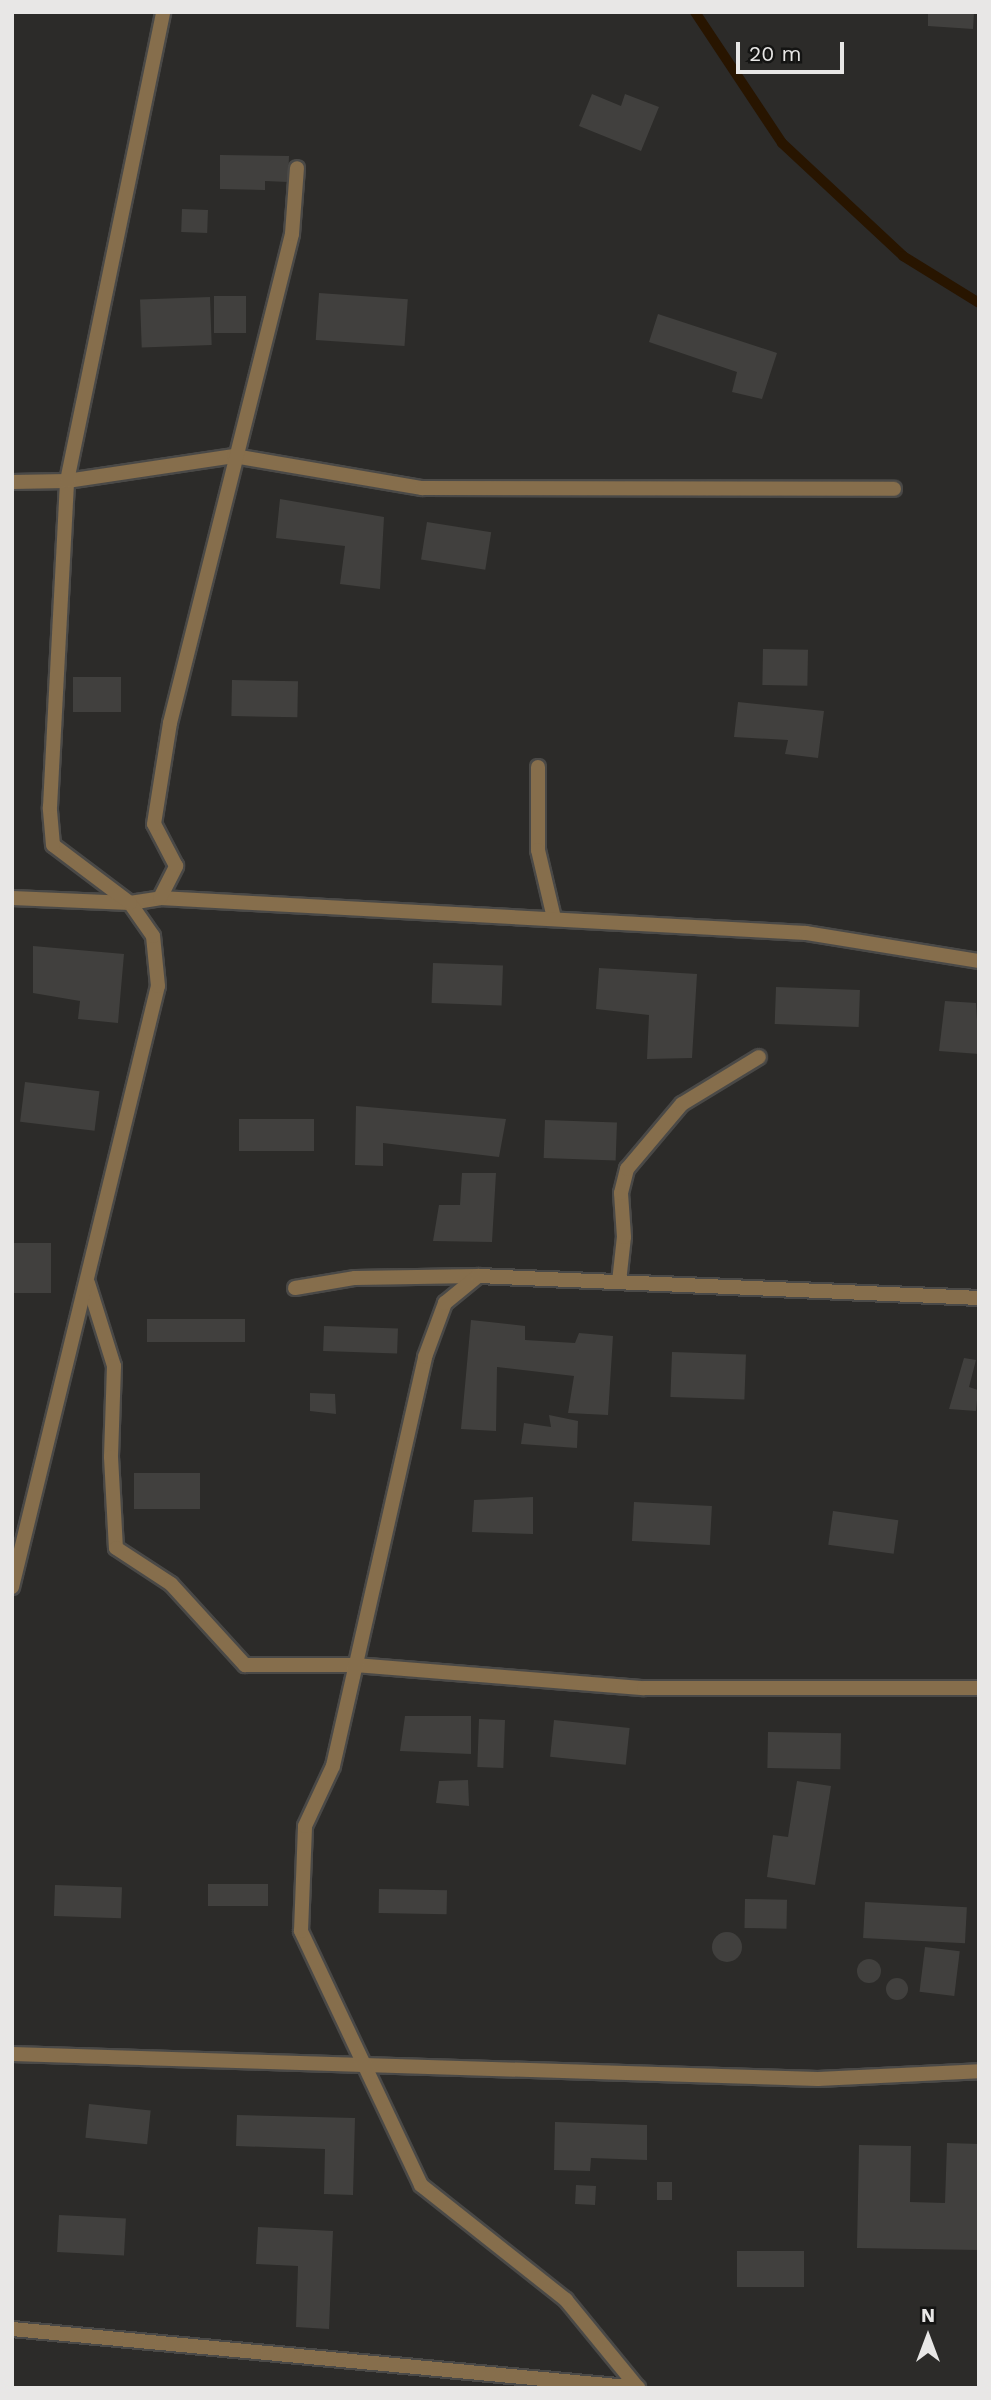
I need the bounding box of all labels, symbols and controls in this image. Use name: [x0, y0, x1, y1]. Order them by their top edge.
scale bar: [739, 28, 848, 72]
text: 20 m: [749, 41, 801, 66]
north arrow: [893, 2302, 963, 2372]
text: N: [921, 2304, 935, 2327]

